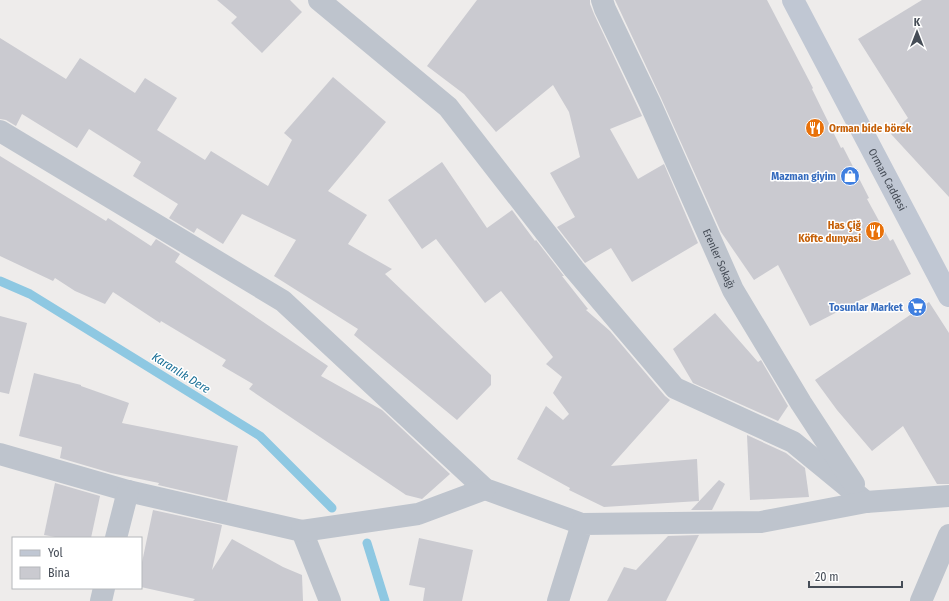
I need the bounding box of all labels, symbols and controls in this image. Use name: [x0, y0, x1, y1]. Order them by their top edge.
north arrow: [897, 12, 937, 52]
text: K: [914, 16, 921, 29]
restaurant icon: Orman bide börek: [804, 117, 826, 139]
place label: Orman bide börek: [829, 122, 912, 135]
street label: Orman Caddesi: [866, 146, 910, 213]
shop icon: Mazman giyim: [839, 165, 861, 187]
place label: Mazman giyim: [771, 170, 836, 183]
place label: Has Çiğ Köfte dunyasi: [798, 219, 862, 245]
restaurant icon: Has Çiğ Köfte dunyasi: [864, 220, 886, 242]
street label: Erenler Sokağı: [700, 227, 738, 291]
supermarket icon: Tosunlar Market: [906, 296, 928, 318]
place label: Tosunlar Market: [829, 301, 903, 314]
water label: Karanlık Dere: [149, 350, 213, 397]
legend: [12, 537, 142, 589]
text: Yol: [48, 546, 63, 560]
scale bar: [809, 563, 902, 589]
text: Bina: [48, 566, 70, 580]
text: 20 m: [815, 570, 839, 584]

